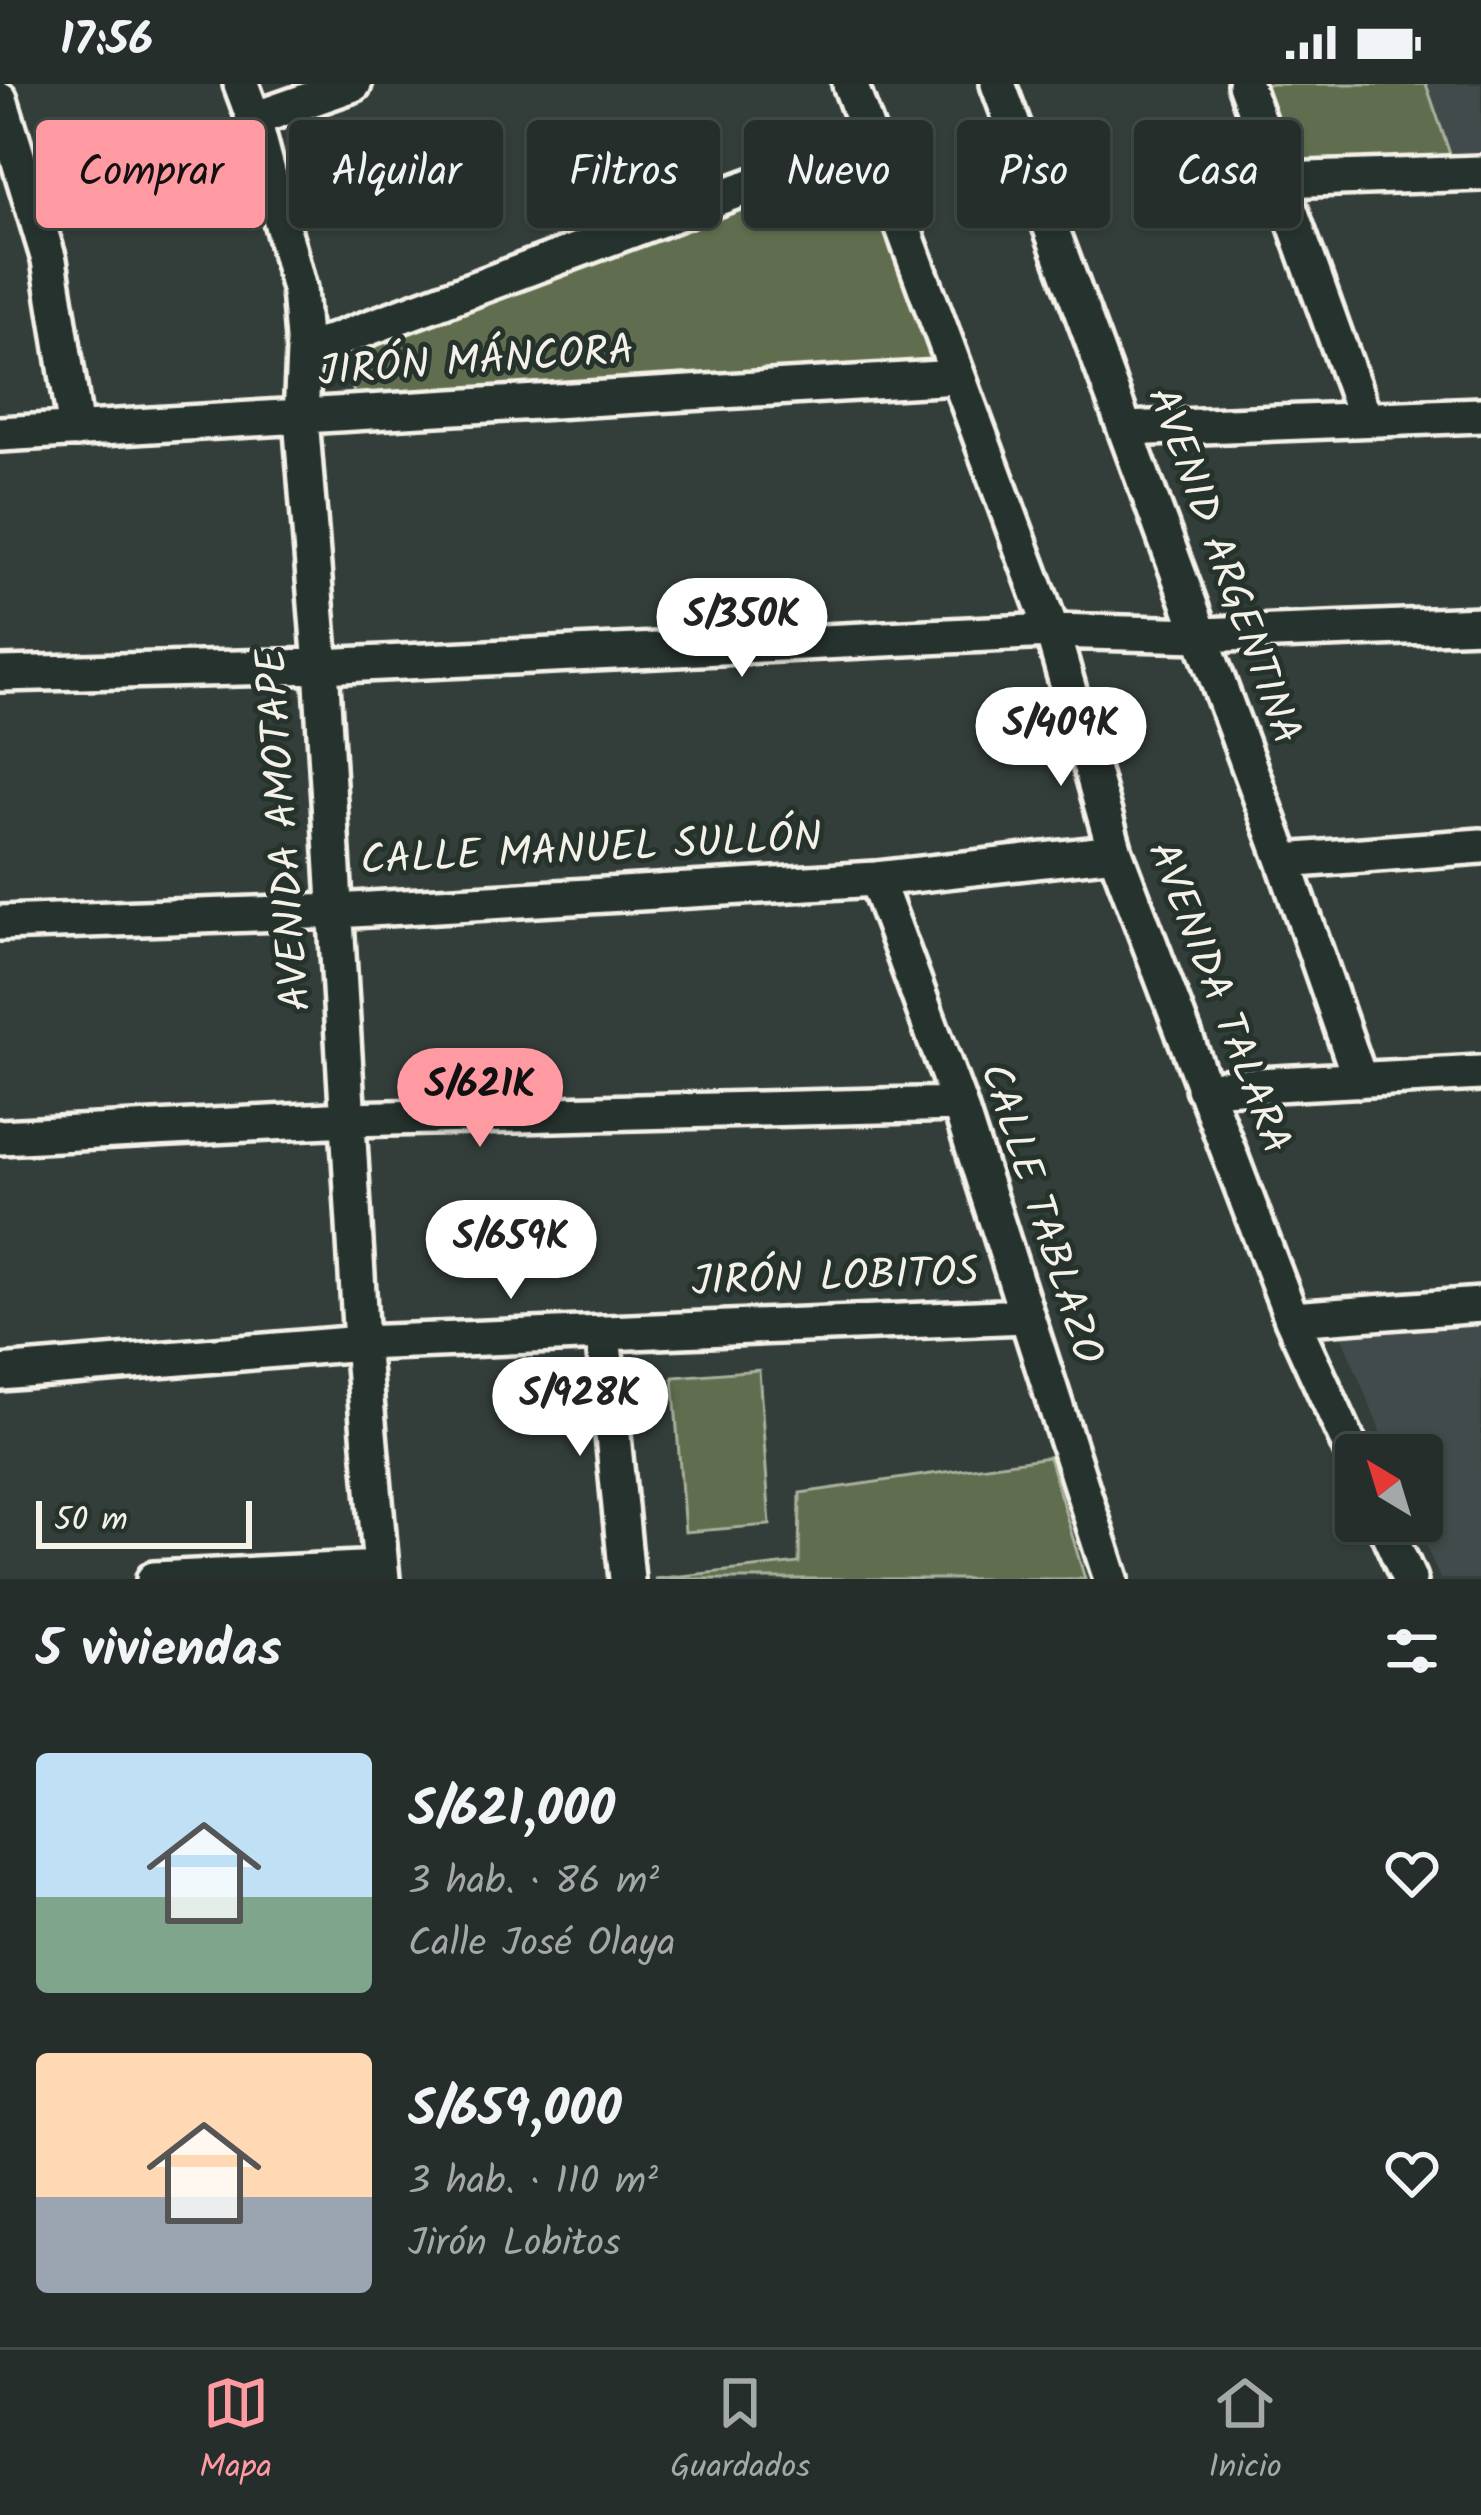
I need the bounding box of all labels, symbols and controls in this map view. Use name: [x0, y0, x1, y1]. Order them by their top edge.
text: 17:56: [60, 6, 153, 78]
chip: Comprar: [36, 120, 265, 228]
chip: Alquilar: [289, 120, 503, 228]
chip: Filtros: [527, 120, 720, 228]
chip: Nuevo: [744, 120, 933, 228]
chip: Piso: [957, 120, 1110, 228]
chip: Casa: [1134, 120, 1301, 228]
street label: JIRÓN MÁNCORA: [316, 318, 636, 406]
street label: AVENID ARGENTINA: [1127, 378, 1319, 754]
pin: S/350K: [644, 578, 840, 680]
text: S/350K: [683, 586, 801, 648]
street label: AVENIDA AMOTAPE: [239, 645, 331, 1013]
pin: S/409K: [963, 687, 1159, 789]
text: S/409K: [1002, 695, 1120, 757]
street label: CALLE MANUEL SULLÓN: [359, 804, 823, 896]
street label: AVENIDA TALARA: [1128, 832, 1308, 1164]
pin: S/621K: [382, 1048, 578, 1150]
street label: CALLE TABLAZO: [960, 1055, 1120, 1373]
text: S/621K: [424, 1056, 536, 1118]
pin: S/659K: [413, 1200, 609, 1302]
text: S/659K: [453, 1208, 569, 1270]
street label: JIRÓN LOBITOS: [690, 1240, 980, 1316]
pin: S/928K: [482, 1357, 678, 1459]
text: S/928K: [519, 1365, 641, 1427]
north arrow: [1335, 1434, 1443, 1542]
map controls: [1335, 1434, 1443, 1542]
scale bar: [36, 1495, 252, 1548]
text: 50 m: [54, 1495, 128, 1548]
text: 5 viviendas: [36, 1611, 281, 1692]
icon: filters: [1379, 1618, 1445, 1684]
text: S/621,000: [408, 1771, 615, 1852]
icon: home: [132, 1801, 276, 1945]
icon: heart: [1379, 1840, 1445, 1906]
text: 3 hab. · 86 m²: [408, 1852, 659, 1914]
text: Calle José Olaya: [408, 1914, 676, 1976]
text: S/659,000: [408, 2071, 622, 2152]
icon: home: [132, 2101, 276, 2245]
icon: heart: [1379, 2140, 1445, 2206]
text: 3 hab. · 110 m²: [408, 2152, 658, 2214]
text: Jirón Lobitos: [408, 2214, 621, 2276]
tab: Mapa: [199, 2370, 272, 2495]
tab: Guardados: [670, 2370, 810, 2495]
tab: Inicio: [1209, 2370, 1282, 2495]

